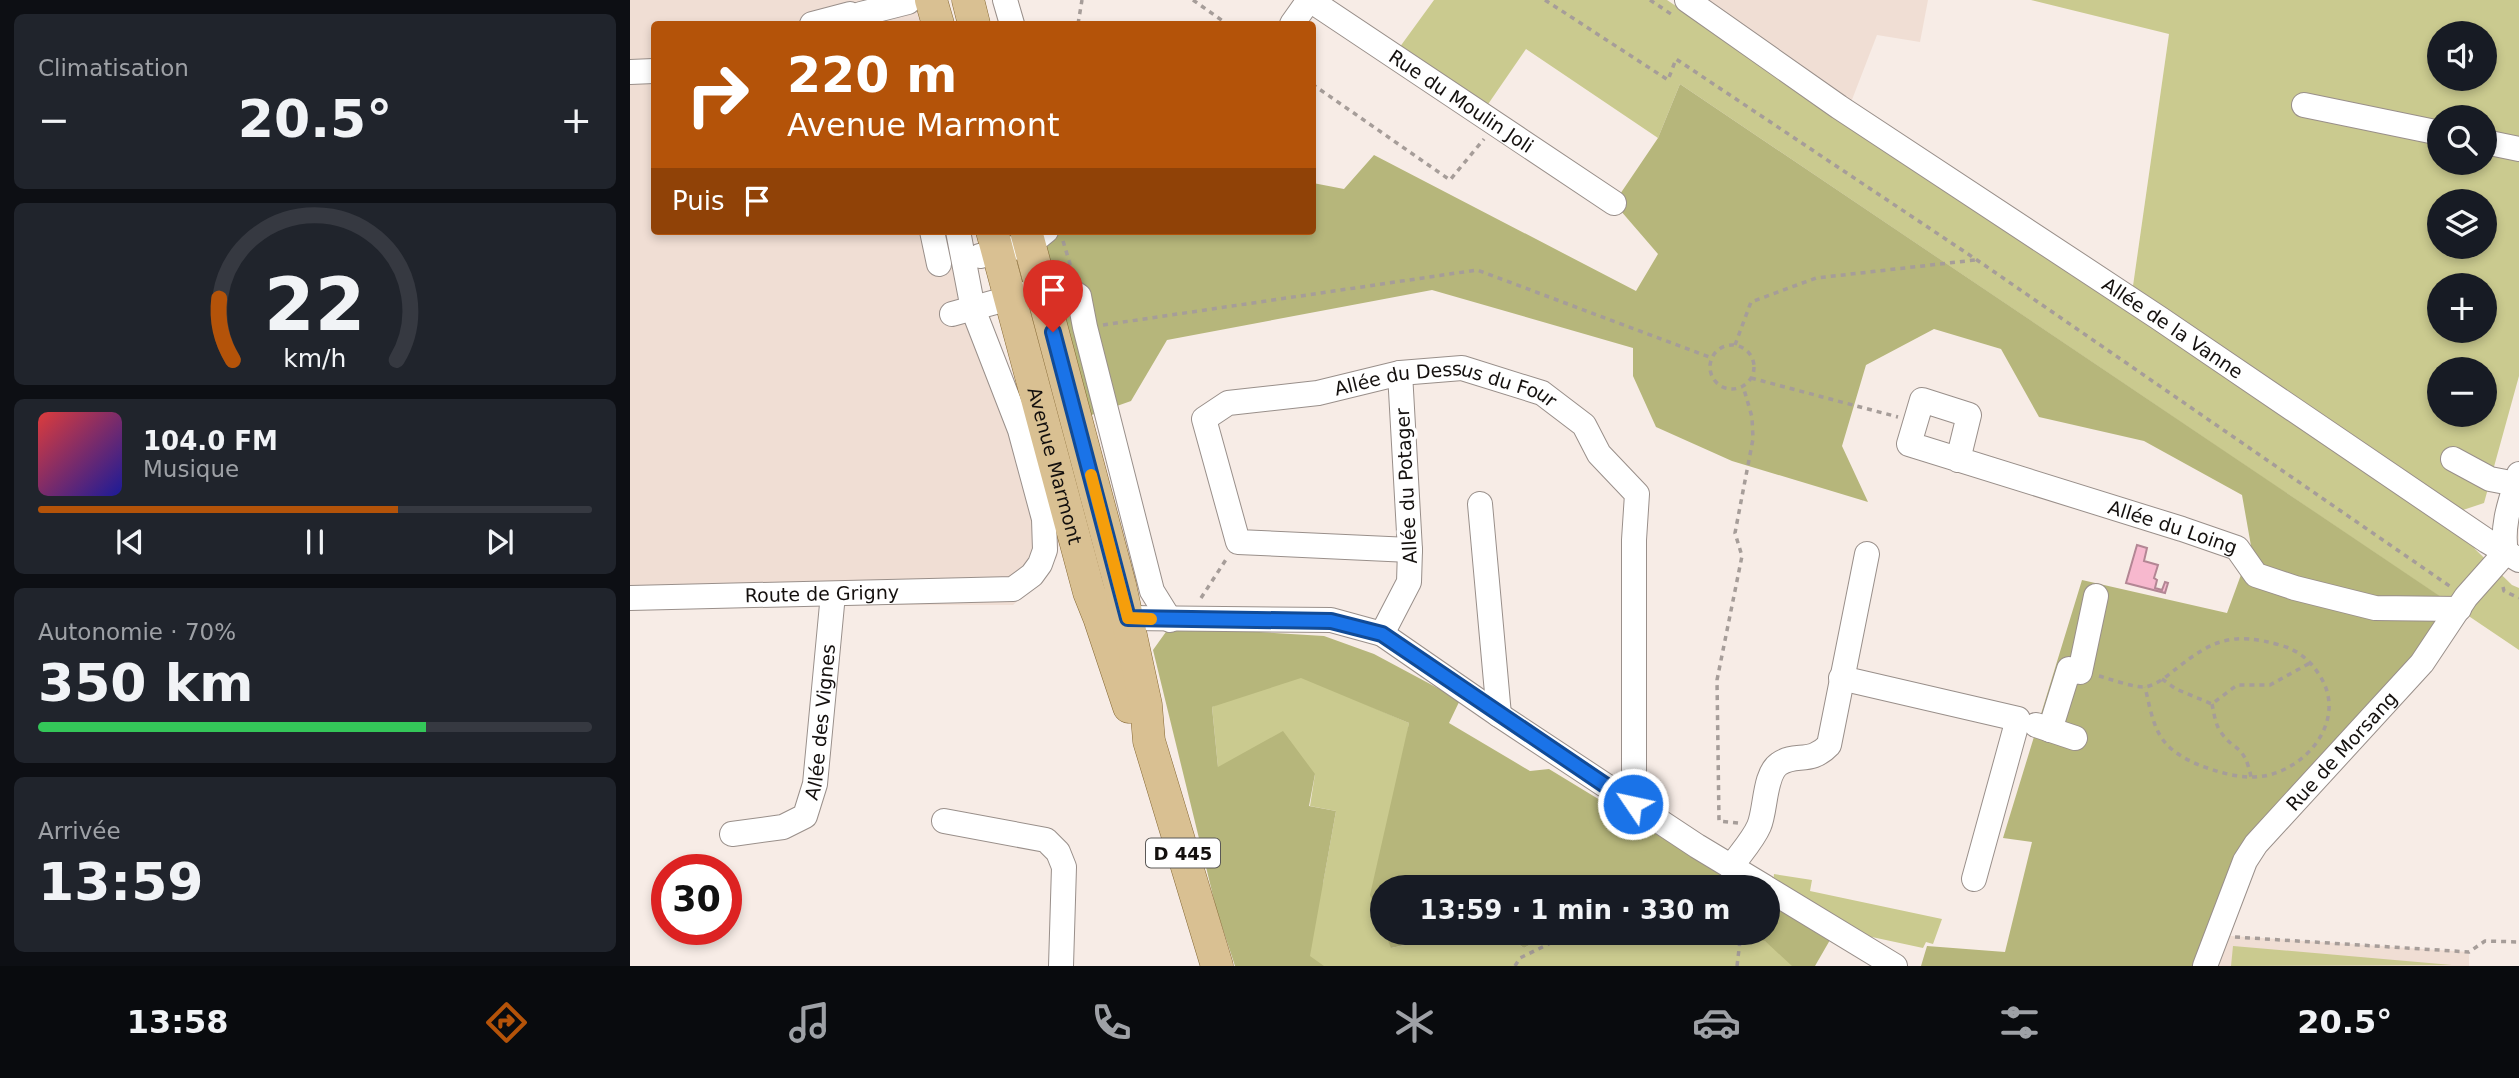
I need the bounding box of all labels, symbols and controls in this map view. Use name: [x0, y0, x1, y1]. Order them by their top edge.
map controls: [2427, 21, 2497, 427]
button: sound: [2427, 21, 2497, 91]
street label: Rue du Moulin Joli: [1385, 45, 1538, 157]
text: 220 m: [787, 47, 957, 104]
icon: right: [672, 49, 763, 140]
text: Climatisation: [38, 55, 189, 81]
text: 20.5°: [238, 89, 392, 149]
text: −: [38, 98, 70, 142]
text: +: [560, 98, 592, 142]
button: search: [2427, 105, 2497, 175]
text: Avenue Marmont: [787, 106, 1059, 144]
icon: arrive: [738, 182, 776, 220]
text: Puis: [672, 186, 724, 216]
button: layers: [2427, 189, 2497, 259]
pin: [1023, 260, 1083, 332]
text: 22: [264, 262, 366, 347]
icon: arrive: [1034, 271, 1072, 309]
street label: Allée de la Vanne: [2098, 273, 2247, 383]
button: +: [2427, 273, 2497, 343]
text: km/h: [283, 344, 347, 373]
street label: Allée du Dessus du Four: [1332, 357, 1562, 412]
button: −: [2427, 357, 2497, 427]
street label: Avenue Marmont: [1023, 385, 1087, 547]
street label: Allée du Potager: [1391, 407, 1421, 565]
text: 104.0 FM: [143, 426, 278, 456]
text: Musique: [143, 456, 239, 482]
street label: Allée du Loing: [2106, 496, 2240, 558]
icon: previous: [111, 523, 149, 561]
icon: pause: [296, 523, 334, 561]
icon: next: [481, 523, 519, 561]
street label: Route de Grigny: [745, 581, 899, 606]
text: Autonomie · 70%: [38, 619, 236, 645]
street label: Allée des Vignes: [800, 643, 839, 802]
text: 350 km: [38, 653, 253, 713]
street label: Rue de Morsang: [2281, 687, 2401, 815]
position arrow: [1596, 767, 1670, 841]
text: Arrivée: [38, 818, 121, 844]
road number: D 445: [1146, 838, 1220, 868]
text: 13:59: [38, 852, 204, 912]
speed limit sign: 30: [651, 854, 742, 945]
text: 13:59 · 1 min · 330 m: [1420, 895, 1730, 925]
icon: directions: [482, 998, 531, 1047]
icon: music: [785, 998, 834, 1047]
icon: phone: [1087, 998, 1136, 1047]
icon: climate: [1390, 998, 1439, 1047]
icon: car: [1692, 998, 1741, 1047]
icon: filters: [1995, 998, 2044, 1047]
text: 13:58: [127, 1003, 229, 1041]
text: 20.5°: [2297, 1003, 2392, 1041]

